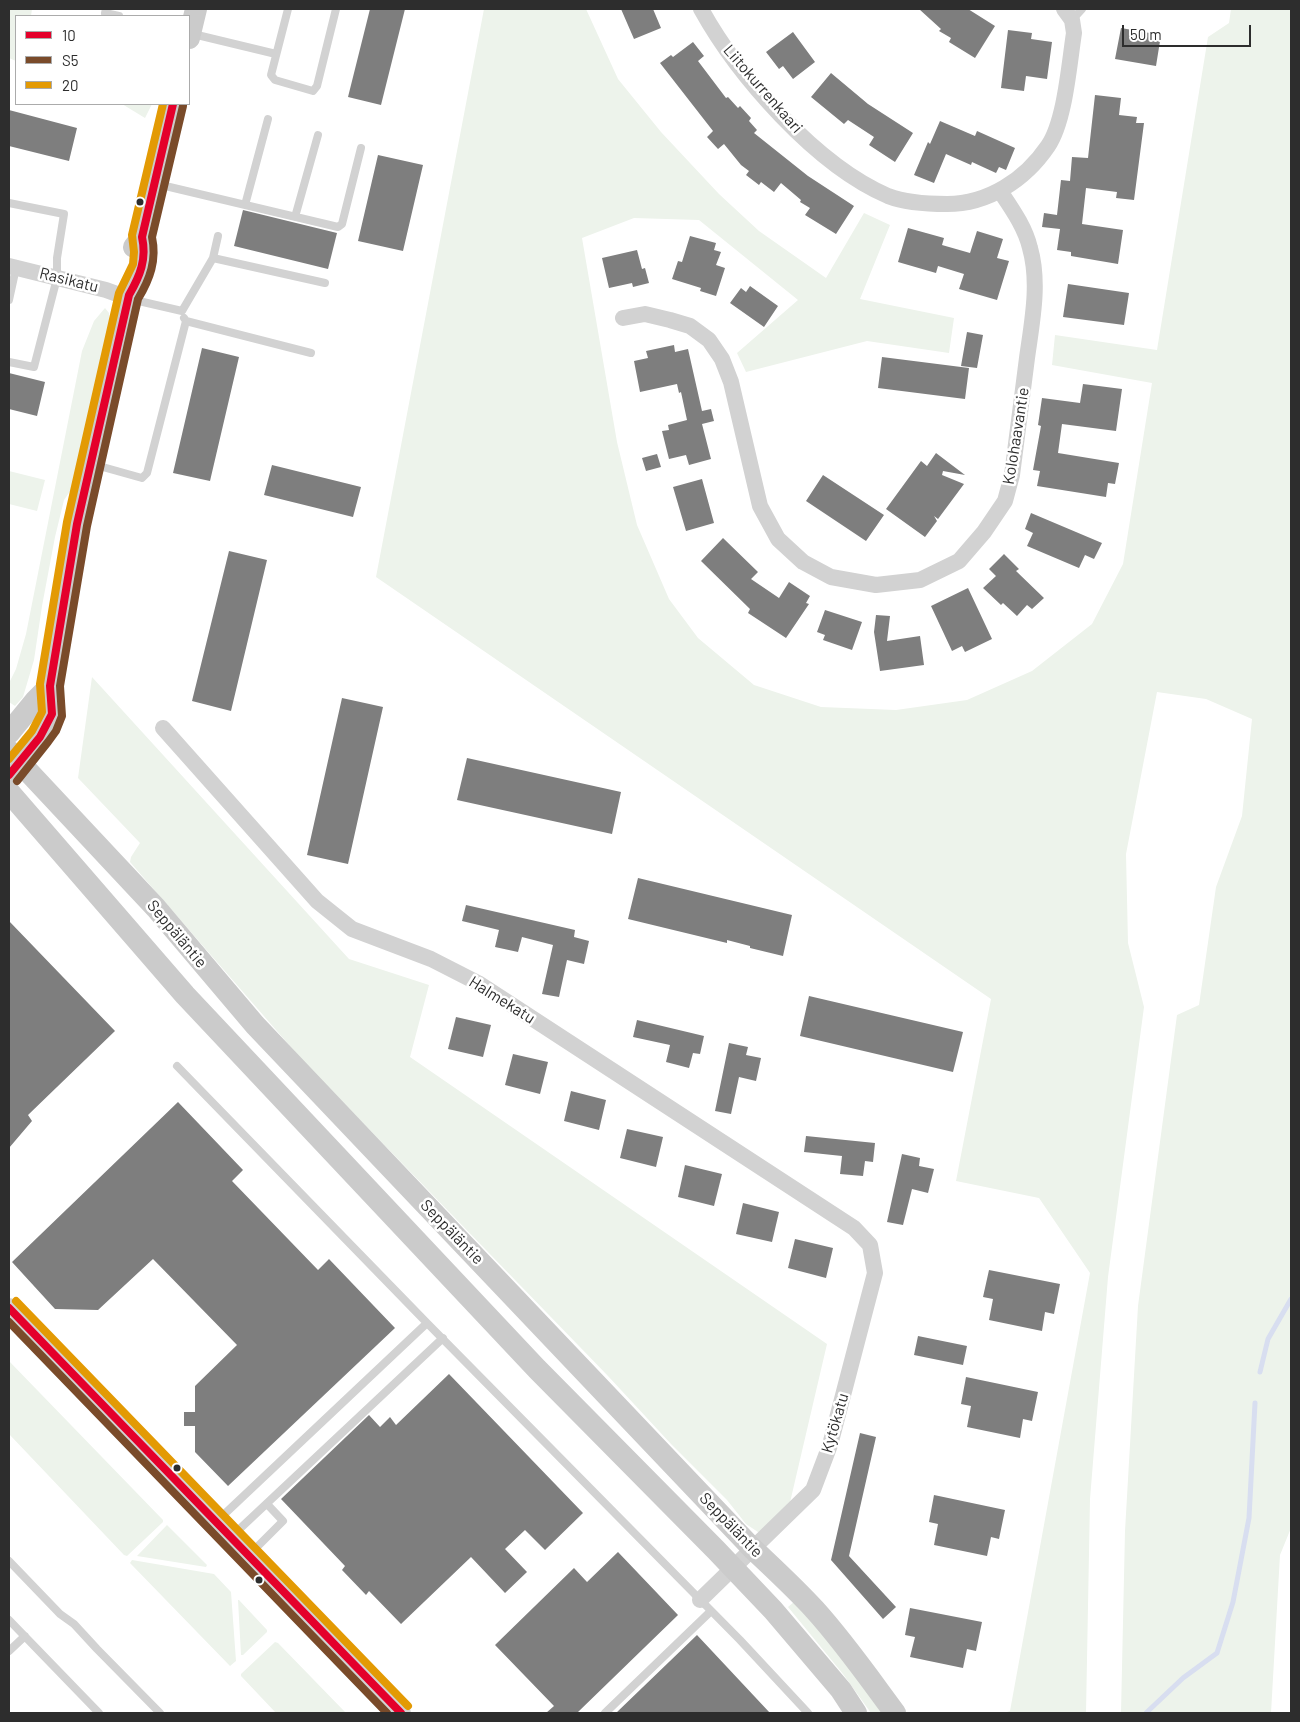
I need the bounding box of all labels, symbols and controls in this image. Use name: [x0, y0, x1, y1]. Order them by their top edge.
legend: [15, 15, 190, 105]
scale bar: [1125, 15, 1254, 47]
text: 50 m: [1130, 25, 1162, 43]
text: 10: [62, 26, 76, 44]
street label: Liitokurrenkaari: [719, 41, 807, 137]
text: S5: [62, 51, 78, 69]
text: 20: [62, 76, 79, 94]
unlabelled marker: [135, 197, 145, 207]
street label: Rasikatu: [38, 263, 100, 297]
street label: Kolohaavantie: [999, 386, 1033, 486]
street label: Seppäläntie: [143, 896, 211, 972]
street label: Halmekatu: [465, 972, 539, 1028]
street label: Seppäläntie: [416, 1196, 488, 1268]
street label: Kytökatu: [817, 1391, 853, 1455]
unlabelled marker: [172, 1463, 182, 1473]
street label: Seppäläntie: [695, 1489, 767, 1561]
unlabelled marker: [254, 1575, 264, 1585]

